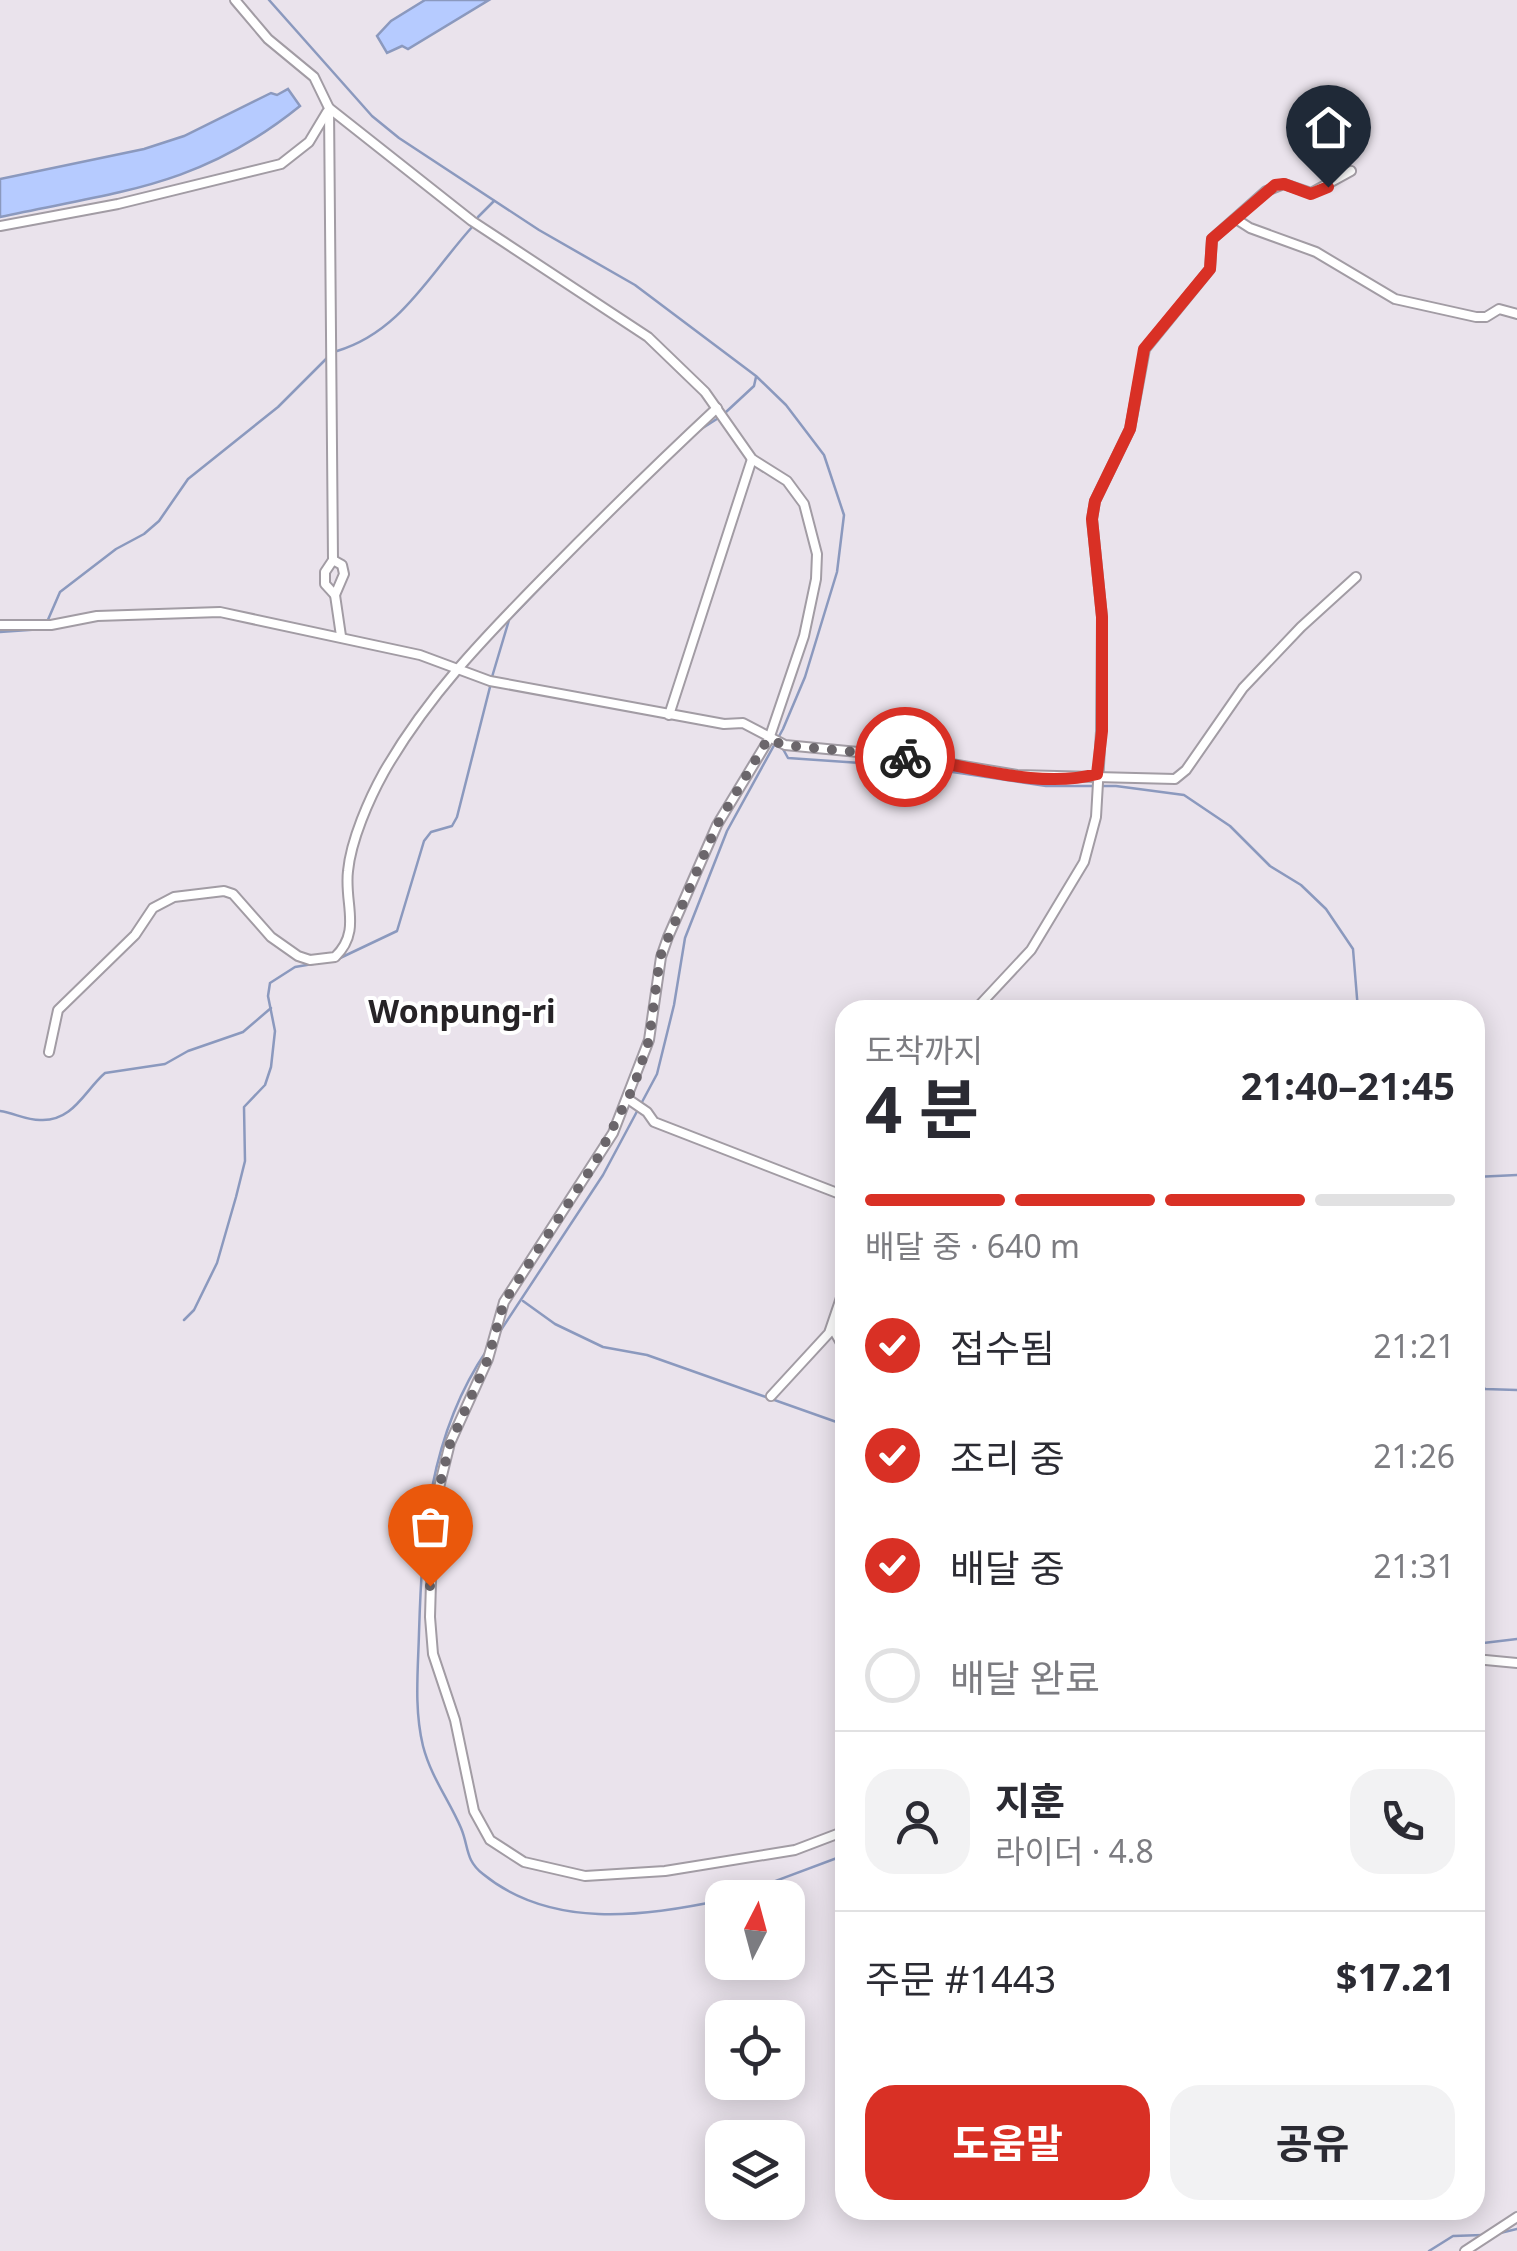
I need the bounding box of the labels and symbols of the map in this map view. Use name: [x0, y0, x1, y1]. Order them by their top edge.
pin: [1286, 85, 1371, 188]
courier: [855, 707, 955, 807]
district label: Wonpung-ri: [368, 989, 556, 1032]
pin: [388, 1484, 473, 1587]
north arrow: [705, 1880, 805, 1980]

